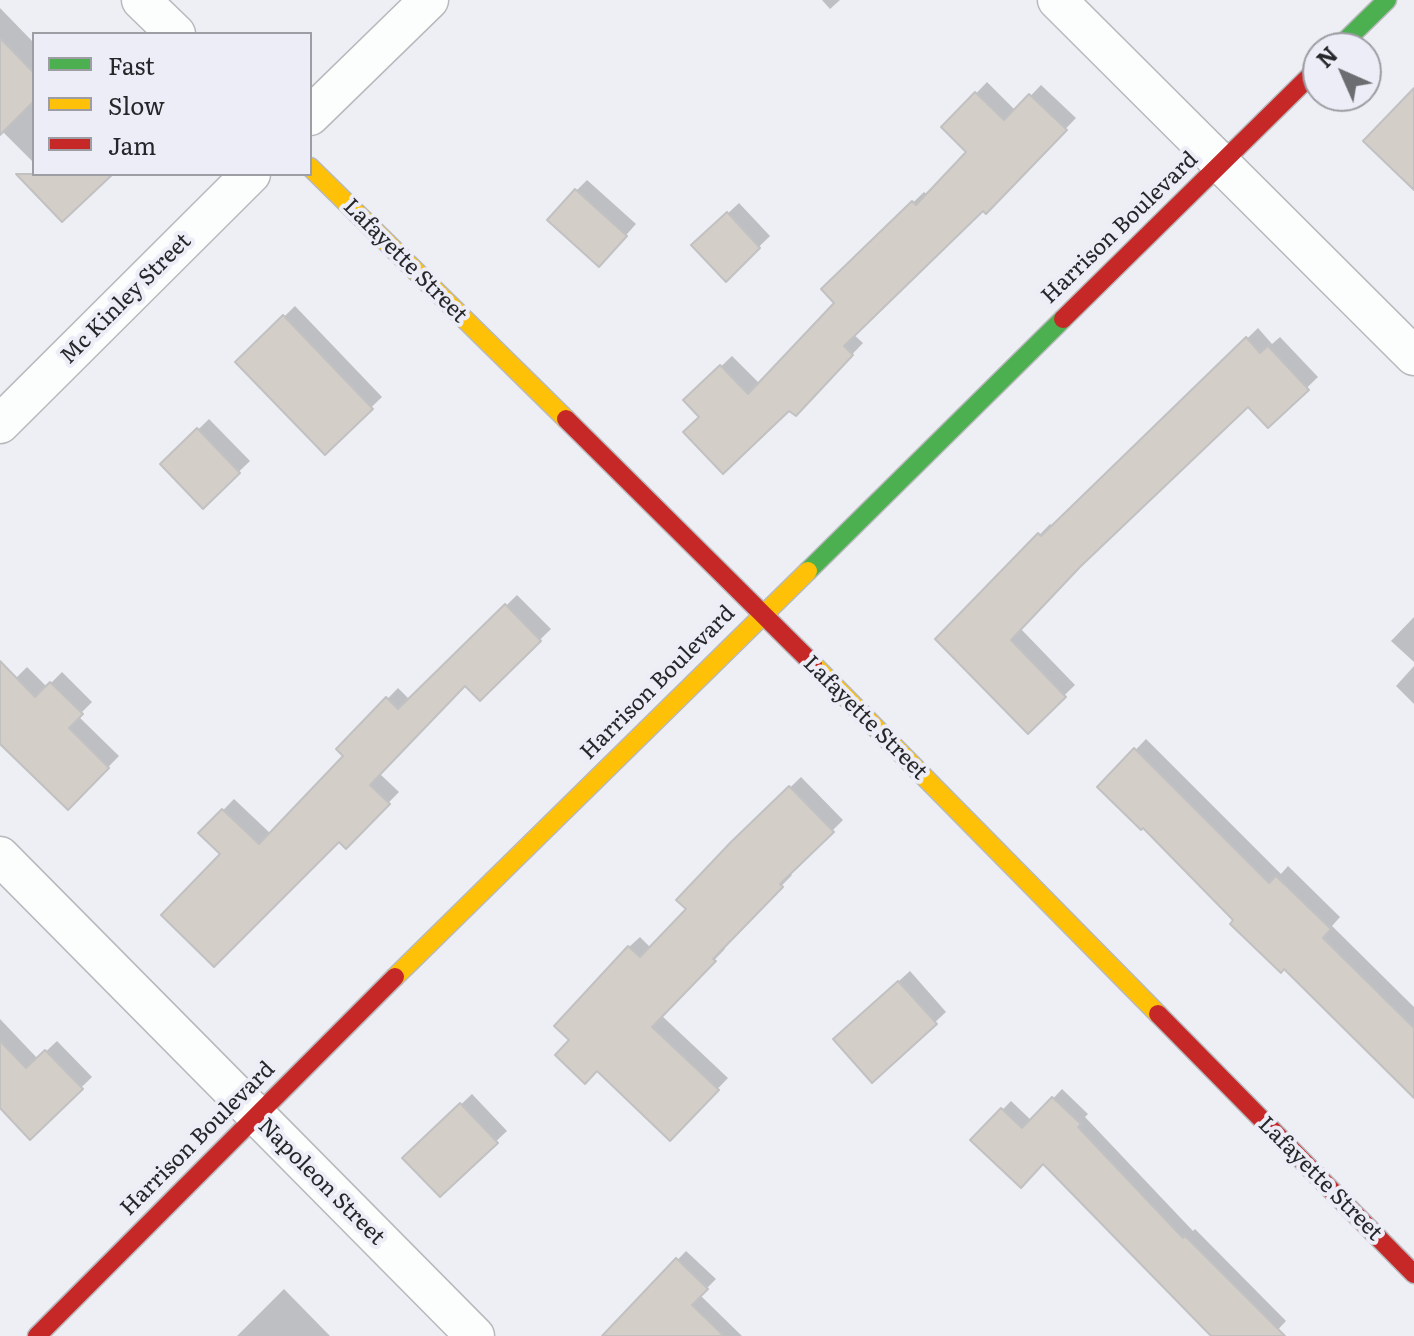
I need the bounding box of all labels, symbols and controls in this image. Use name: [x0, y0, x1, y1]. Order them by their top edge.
legend: [32, 32, 312, 176]
north arrow: [1302, 32, 1382, 112]
text: N: [1308, 38, 1344, 74]
text: Fast: [108, 47, 155, 82]
text: Slow: [108, 87, 165, 122]
text: Jam: [108, 127, 156, 162]
street label: Harrison Boulevard: [1036, 147, 1204, 309]
street label: Lafayette Street: [338, 194, 472, 328]
street label: Mc Kinley Street: [55, 228, 197, 370]
street label: Harrison Boulevard: [575, 600, 741, 766]
street label: Lafayette Street: [798, 651, 932, 785]
street label: Harrison Boulevard: [115, 1056, 281, 1222]
street label: Lafayette Street: [1253, 1112, 1387, 1246]
street label: Napoleon Street: [252, 1113, 390, 1251]

